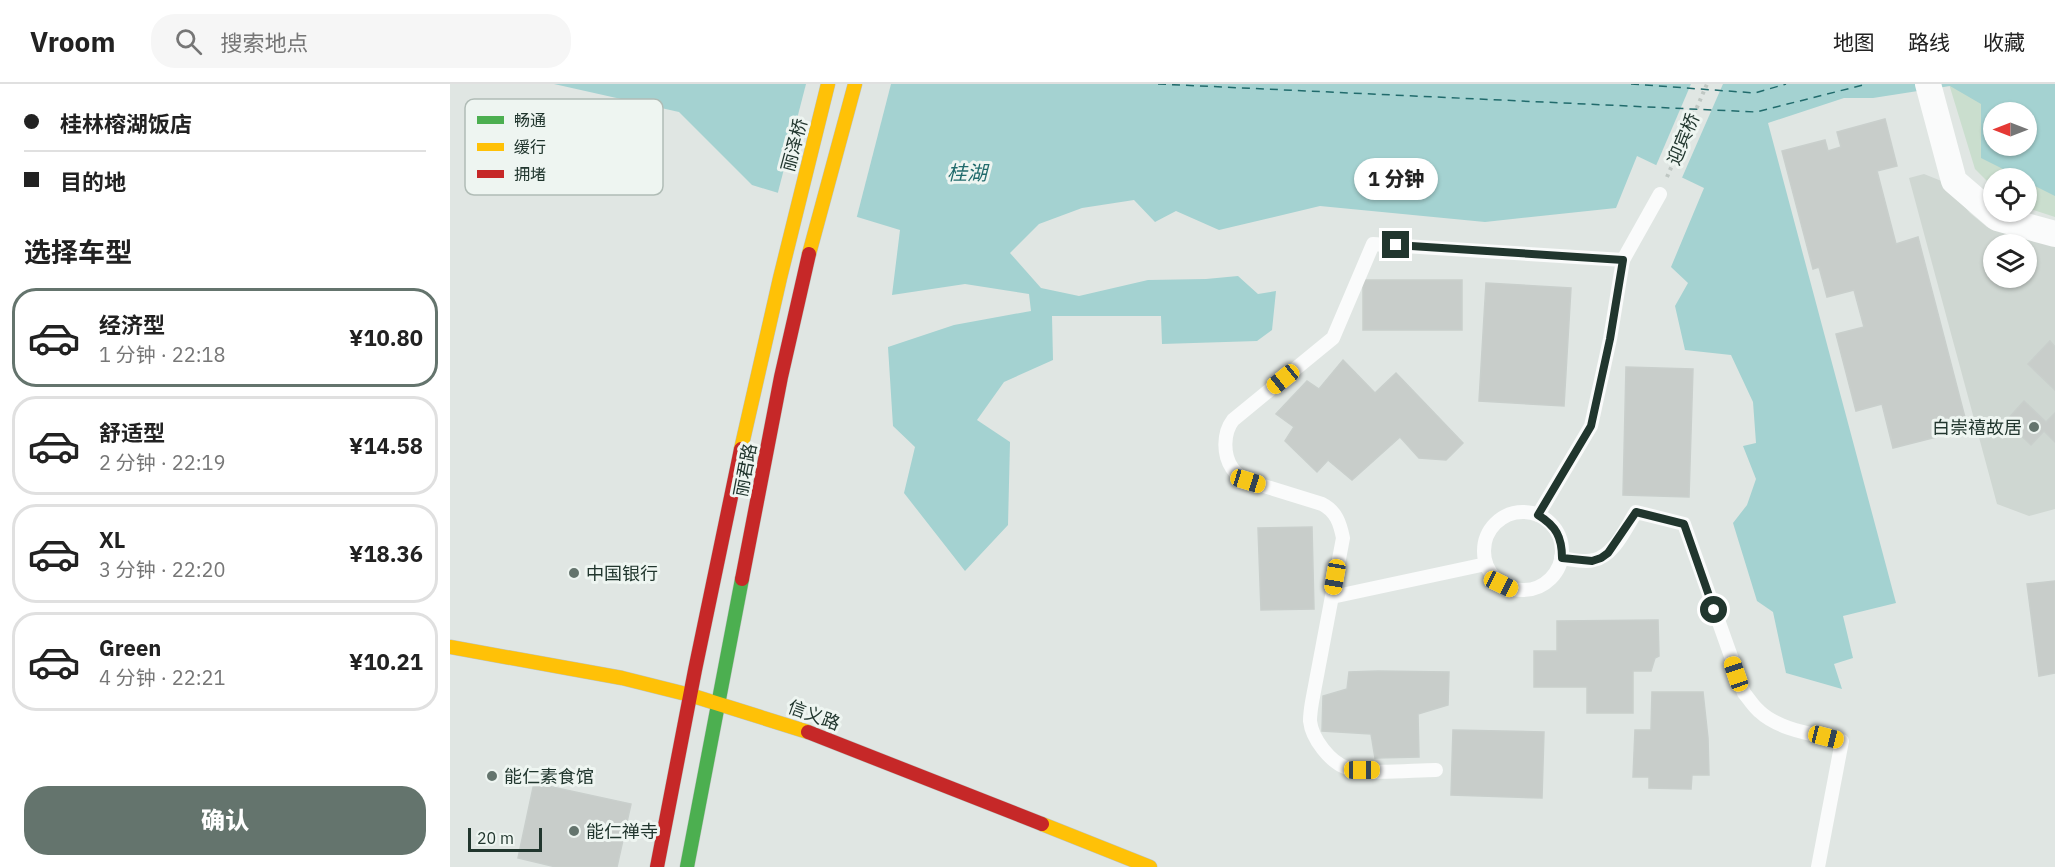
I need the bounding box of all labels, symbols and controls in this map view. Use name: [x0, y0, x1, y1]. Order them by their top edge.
search box: [151, 14, 571, 68]
text: Vroom: [30, 23, 115, 60]
icon: search: [172, 25, 205, 58]
text: 搜索地点: [220, 28, 308, 57]
text: 地图: [1833, 28, 1875, 56]
text: 路线: [1908, 28, 1950, 56]
text: 收藏: [1983, 28, 2025, 56]
legend: [465, 99, 663, 195]
north arrow: [1983, 102, 2037, 156]
map controls: [1983, 102, 2037, 288]
text: 桂林榕湖饭店: [60, 109, 192, 138]
text: 畅通: [514, 110, 546, 130]
street label: 迎宾桥: [1662, 110, 1704, 168]
street label: 丽泽桥: [776, 116, 812, 174]
text: 缓行: [514, 137, 546, 157]
callout: 1 分钟: [1354, 158, 1438, 200]
water label: 桂湖: [947, 159, 990, 186]
text: 拥堵: [514, 164, 546, 184]
text: 1 分钟: [1368, 165, 1424, 192]
text: 目的地: [60, 167, 126, 196]
button: locate: [1983, 168, 2037, 222]
route end: [1382, 231, 1409, 258]
text: 选择车型: [24, 234, 132, 269]
button: layers: [1983, 234, 2037, 288]
text: 经济型: [99, 310, 165, 339]
icon: car: [27, 311, 81, 365]
text: ¥10.80: [349, 323, 423, 352]
text: 1 分钟 · 22:18: [99, 341, 226, 368]
car: [1263, 361, 1303, 397]
place label: 白崇禧故居: [1932, 416, 2022, 439]
text: 舒适型: [99, 418, 165, 447]
icon: car: [27, 419, 81, 473]
marker: 白崇禧故居: [2027, 420, 2041, 434]
text: ¥14.58: [349, 431, 423, 460]
street label: 丽君路: [729, 441, 761, 499]
text: 2 分钟 · 22:19: [99, 449, 226, 476]
car: [1228, 467, 1268, 495]
text: XL: [99, 525, 125, 554]
icon: car: [27, 527, 81, 581]
text: ¥18.36: [349, 539, 423, 568]
text: 3 分钟 · 22:20: [99, 556, 226, 583]
car: [1323, 558, 1347, 596]
place label: 中国银行: [586, 562, 658, 585]
marker: 中国银行: [567, 566, 581, 580]
car: [1481, 568, 1521, 600]
route start: [1700, 596, 1727, 623]
text: Green: [99, 633, 161, 662]
icon: car: [27, 635, 81, 689]
text: ¥10.21: [349, 647, 423, 676]
car: [1722, 654, 1750, 694]
text: 4 分钟 · 22:21: [99, 664, 226, 691]
street label: 信义路: [785, 695, 843, 735]
car: [1806, 724, 1846, 750]
car: [1344, 761, 1380, 779]
place label: 能仁素食馆: [504, 765, 594, 788]
marker: 能仁素食馆: [485, 769, 499, 783]
button: 确认: [24, 786, 426, 855]
place label: 能仁禅寺: [586, 820, 658, 843]
marker: 能仁禅寺: [567, 824, 581, 838]
scale bar: [468, 825, 542, 852]
text: 20 m: [477, 828, 514, 848]

